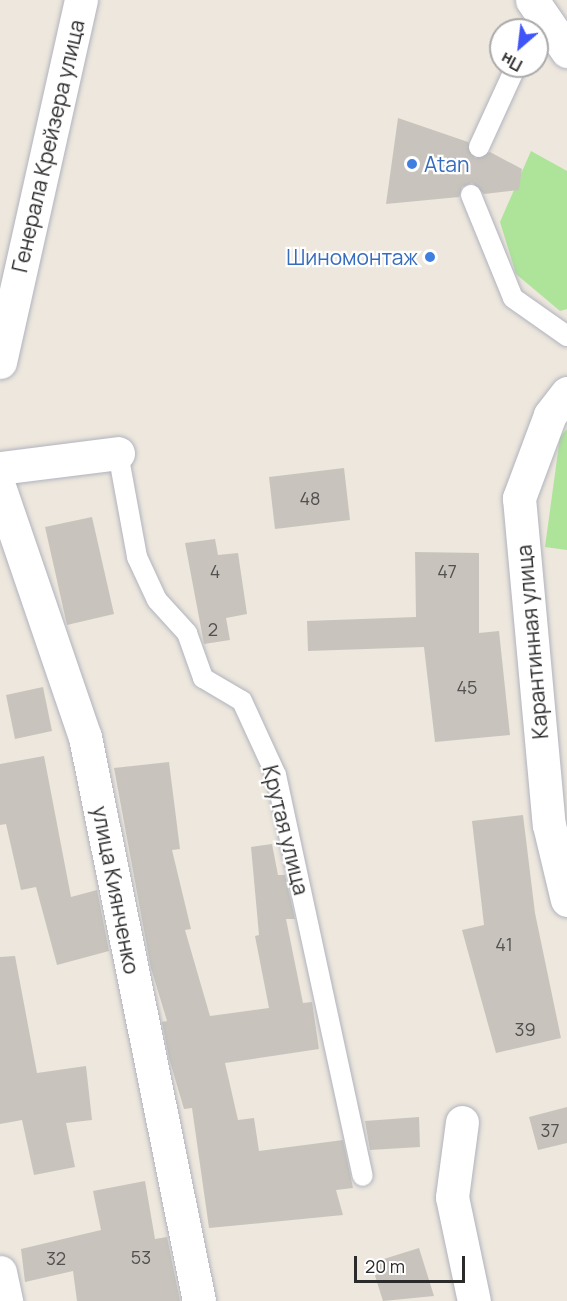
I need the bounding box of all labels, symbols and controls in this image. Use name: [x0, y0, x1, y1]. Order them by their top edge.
street label: Генерала Крейзера улица: [7, 17, 89, 275]
north arrow: [489, 18, 549, 78]
text: Пн: [497, 47, 526, 77]
place label: Atan: [424, 151, 469, 177]
marker: Atan: [405, 157, 419, 171]
place label: Шиномонтаж: [286, 244, 418, 270]
marker: Шиномонтаж: [423, 250, 437, 264]
house number: 48: [299, 487, 321, 509]
street label: Карантинная улица: [511, 544, 553, 740]
house number: 4: [210, 560, 220, 582]
house number: 47: [437, 560, 457, 582]
house number: 2: [208, 618, 218, 640]
house number: 45: [456, 676, 478, 698]
street label: Крутая улица: [258, 763, 314, 897]
street label: улица Киянченко: [87, 804, 145, 976]
house number: 41: [495, 933, 513, 955]
house number: 39: [514, 1018, 536, 1040]
house number: 37: [541, 1119, 559, 1141]
scale bar: [357, 1244, 468, 1282]
house number: 53: [131, 1246, 151, 1268]
house number: 32: [46, 1247, 66, 1269]
text: 20 m: [365, 1254, 405, 1278]

